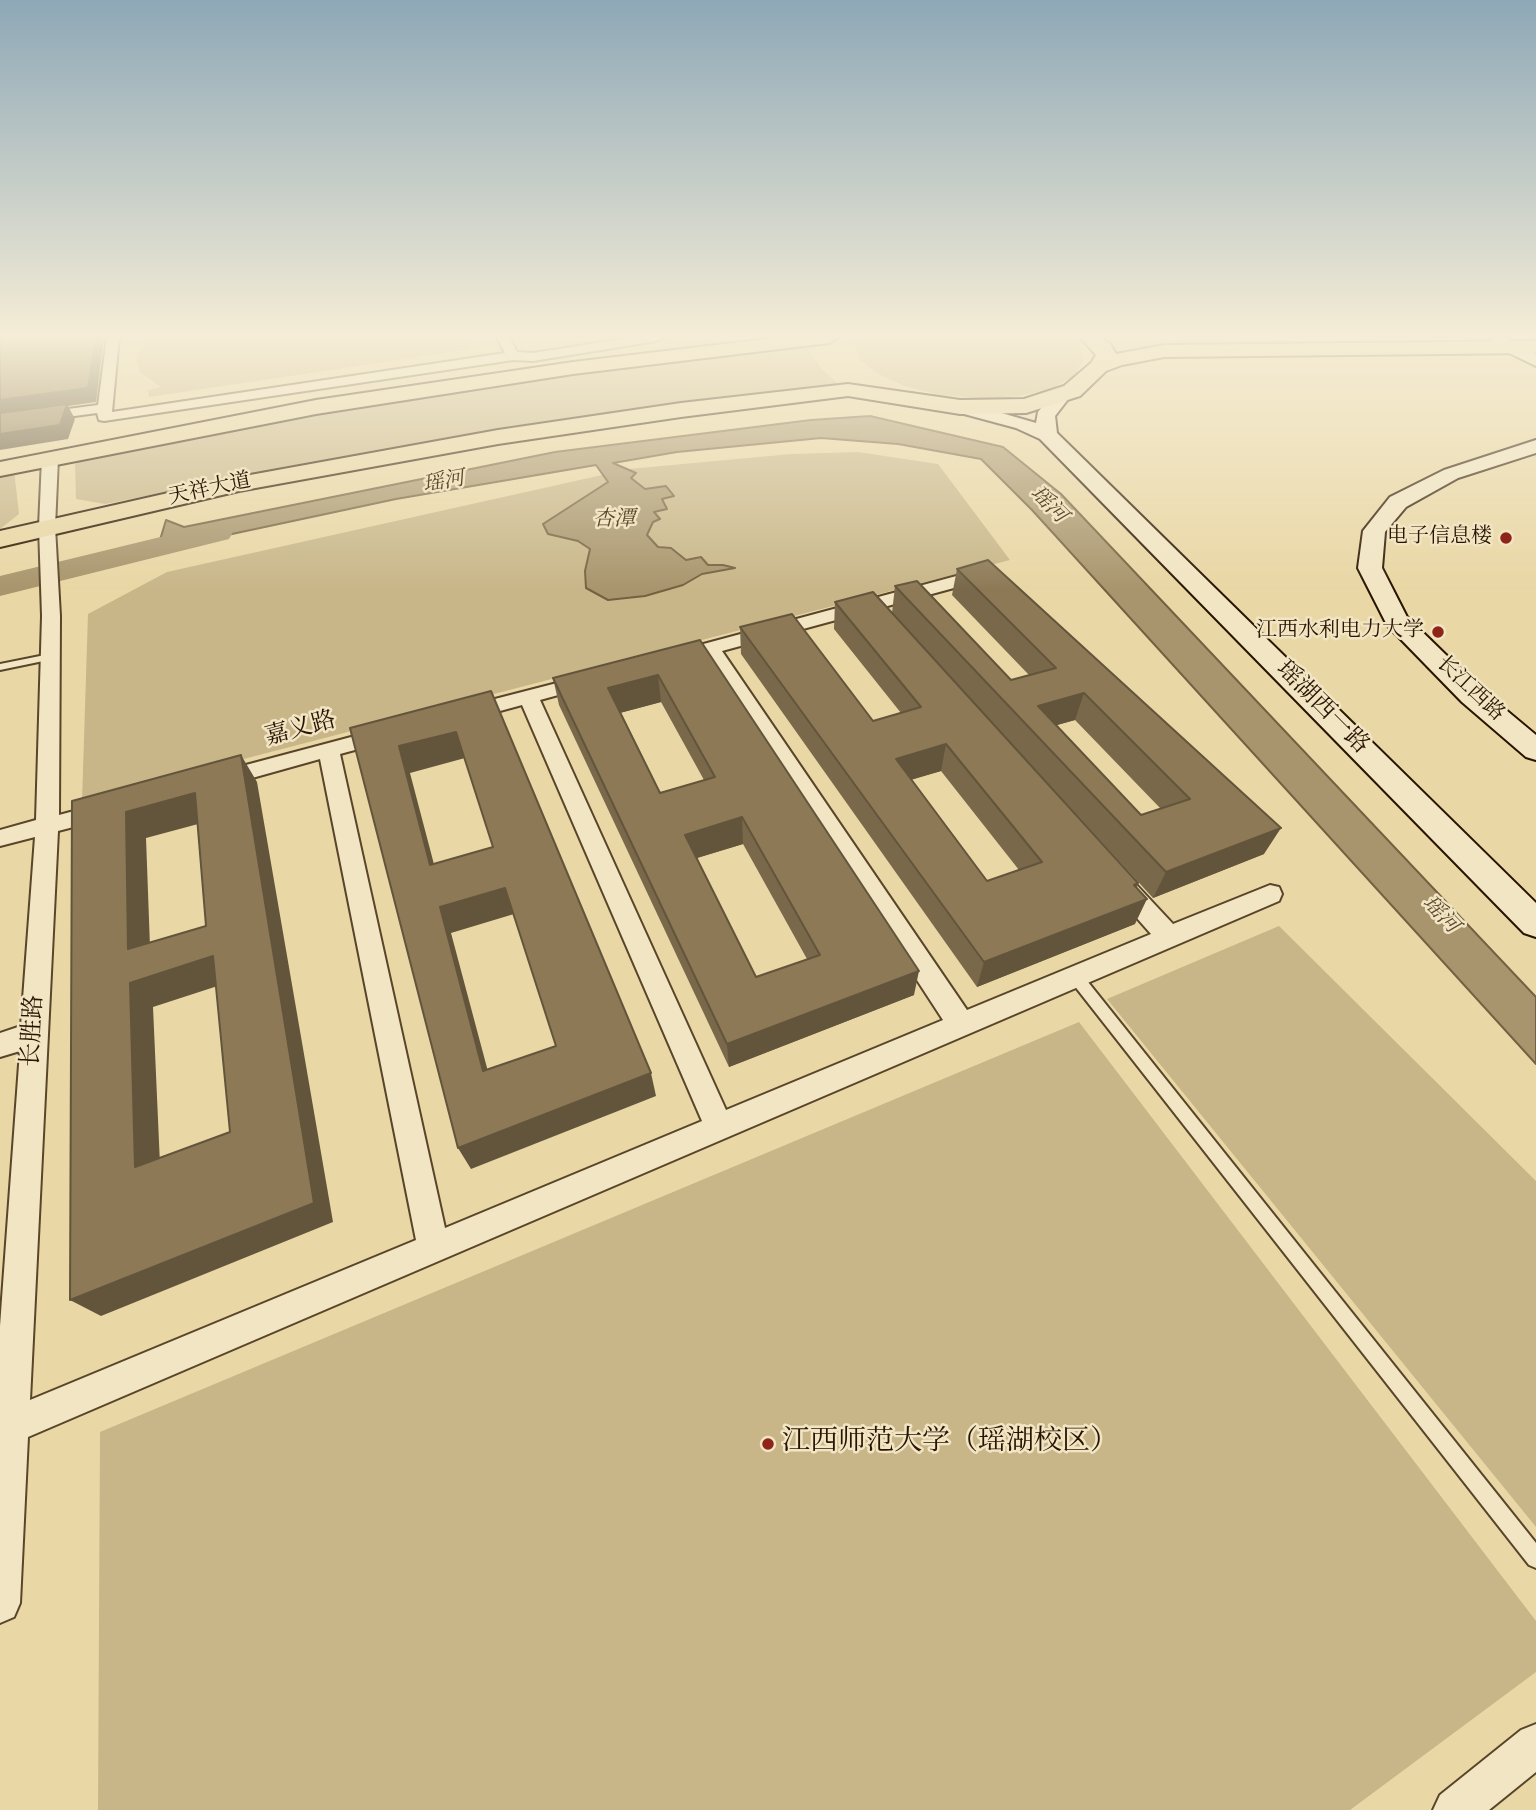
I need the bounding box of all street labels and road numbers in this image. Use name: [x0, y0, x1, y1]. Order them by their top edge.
street label: 天祥大道: [166, 470, 254, 512]
street label: 长江西路: [1430, 652, 1508, 728]
street label: 瑶湖西一路: [1268, 656, 1374, 762]
street label: 嘉义路: [262, 708, 340, 754]
street label: 长胜路: [19, 994, 51, 1068]

